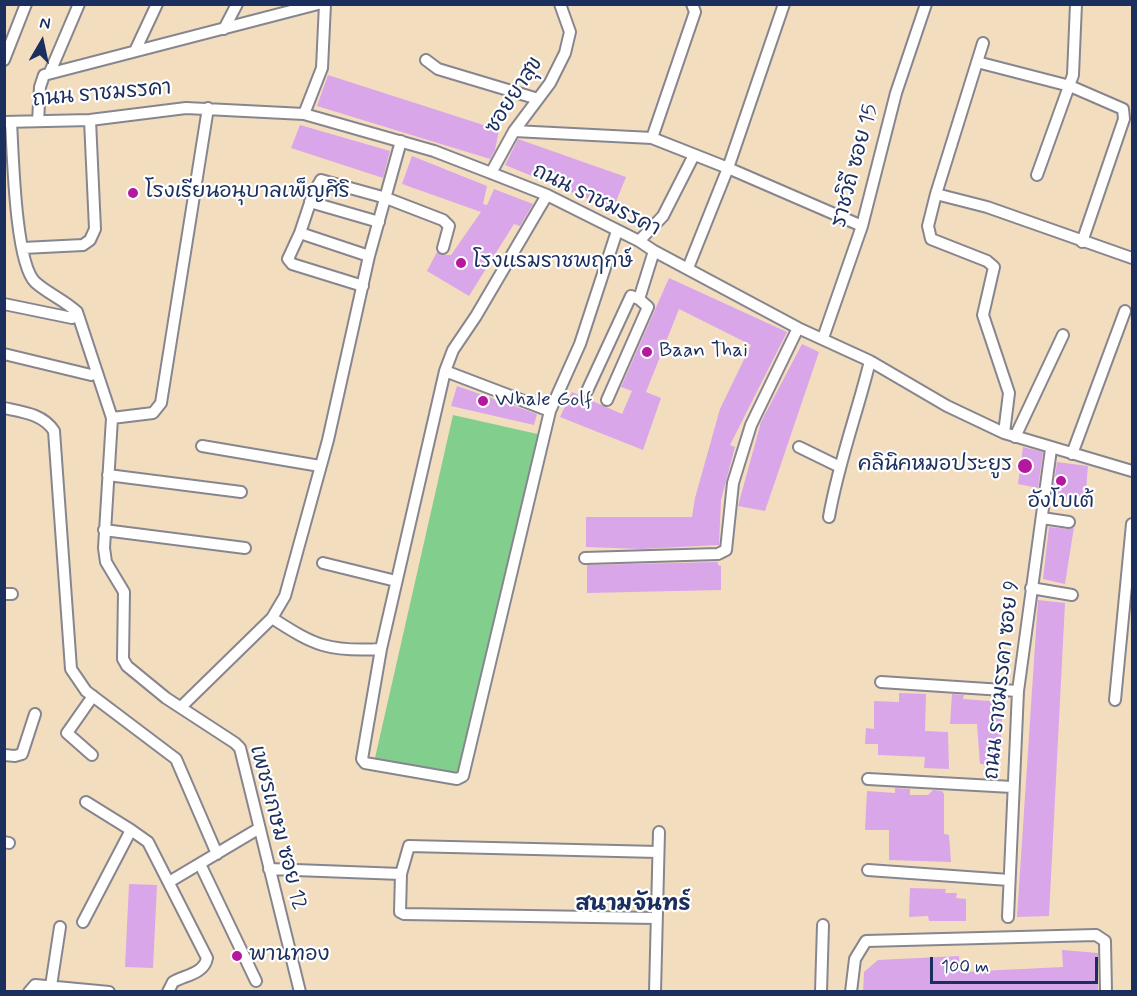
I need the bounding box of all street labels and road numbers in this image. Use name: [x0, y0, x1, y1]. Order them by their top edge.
street label: ซอยยาสุข: [481, 53, 549, 139]
street label: ถนน ราชมรรคา: [32, 76, 172, 114]
street label: ราชวิถี ซอย 15: [827, 102, 885, 230]
street label: ถนน ราชมรรคา: [528, 159, 664, 243]
street label: ถนน ราชมรรคา ซอย 9: [980, 579, 1026, 781]
street label: เพชรเกษม ซอย 12: [243, 743, 311, 913]

